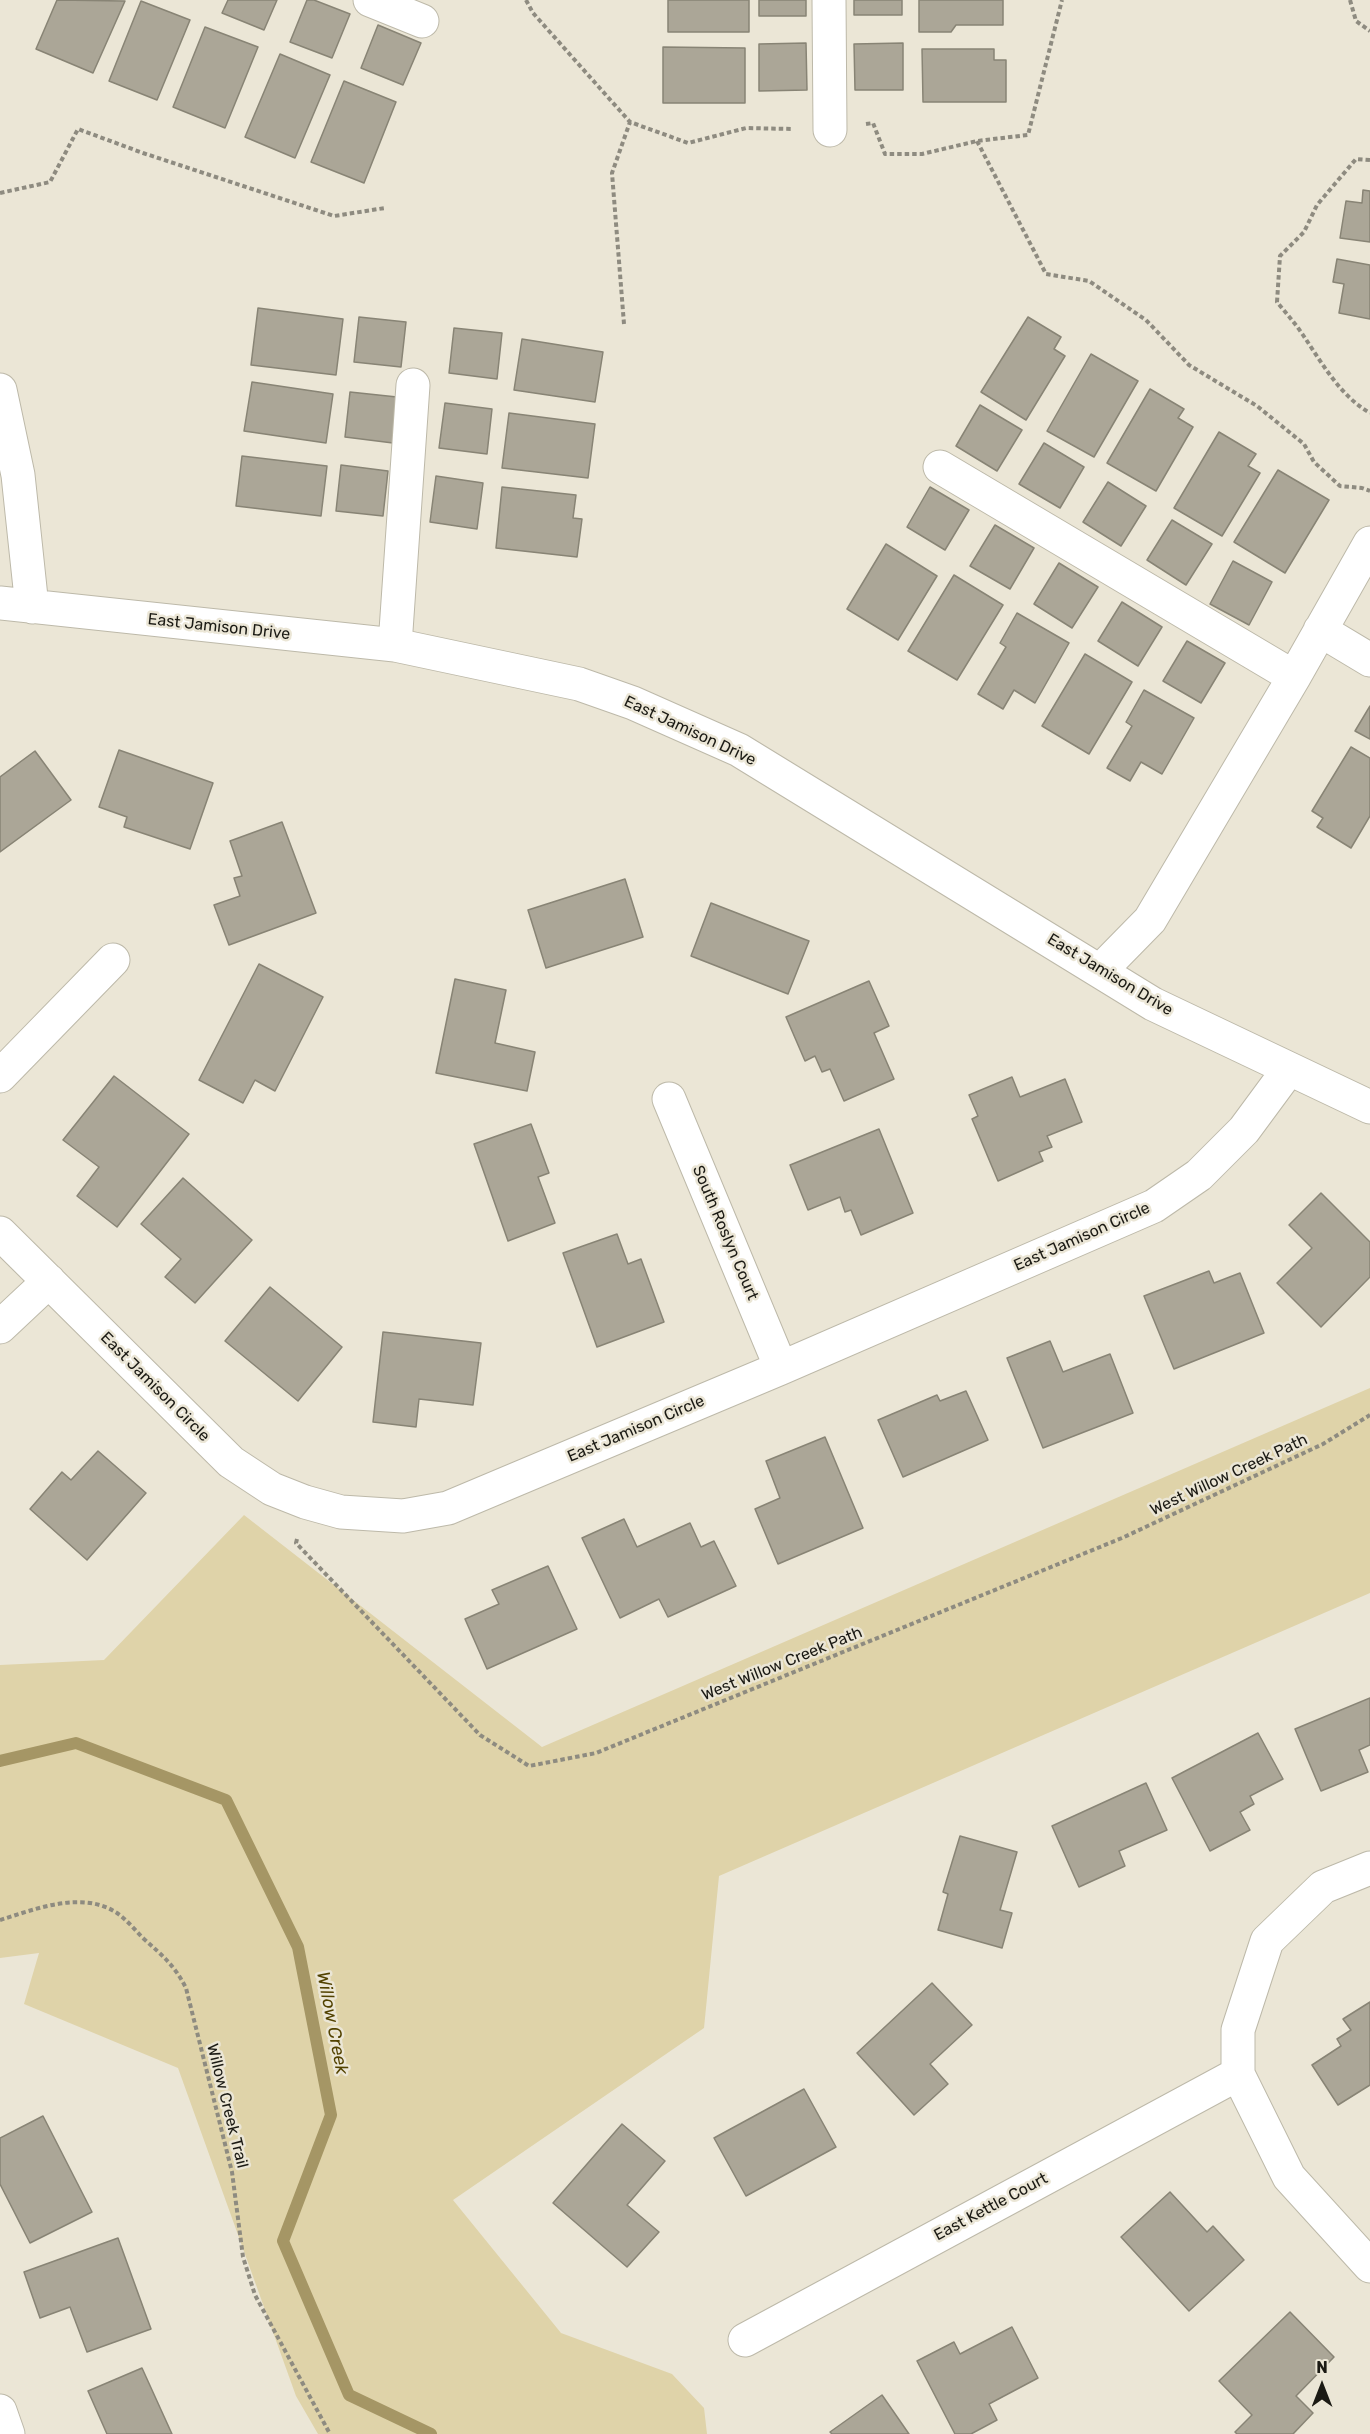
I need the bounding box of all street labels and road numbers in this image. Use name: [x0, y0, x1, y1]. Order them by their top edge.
street label: East Jamison Drive: [147, 610, 291, 644]
street label: East Jamison Drive: [621, 692, 759, 770]
street label: East Jamison Drive: [1044, 930, 1176, 1020]
street label: South Roslyn Court: [688, 1163, 762, 1303]
street label: East Jamison Circle: [1011, 1198, 1153, 1276]
street label: East Jamison Circle: [96, 1328, 214, 1446]
street label: East Jamison Circle: [565, 1391, 707, 1467]
street label: West Willow Creek Path: [1147, 1430, 1311, 1520]
street label: West Willow Creek Path: [699, 1623, 865, 1705]
street label: Willow Creek Trail: [202, 2042, 252, 2170]
street label: East Kettle Court: [931, 2169, 1051, 2245]

